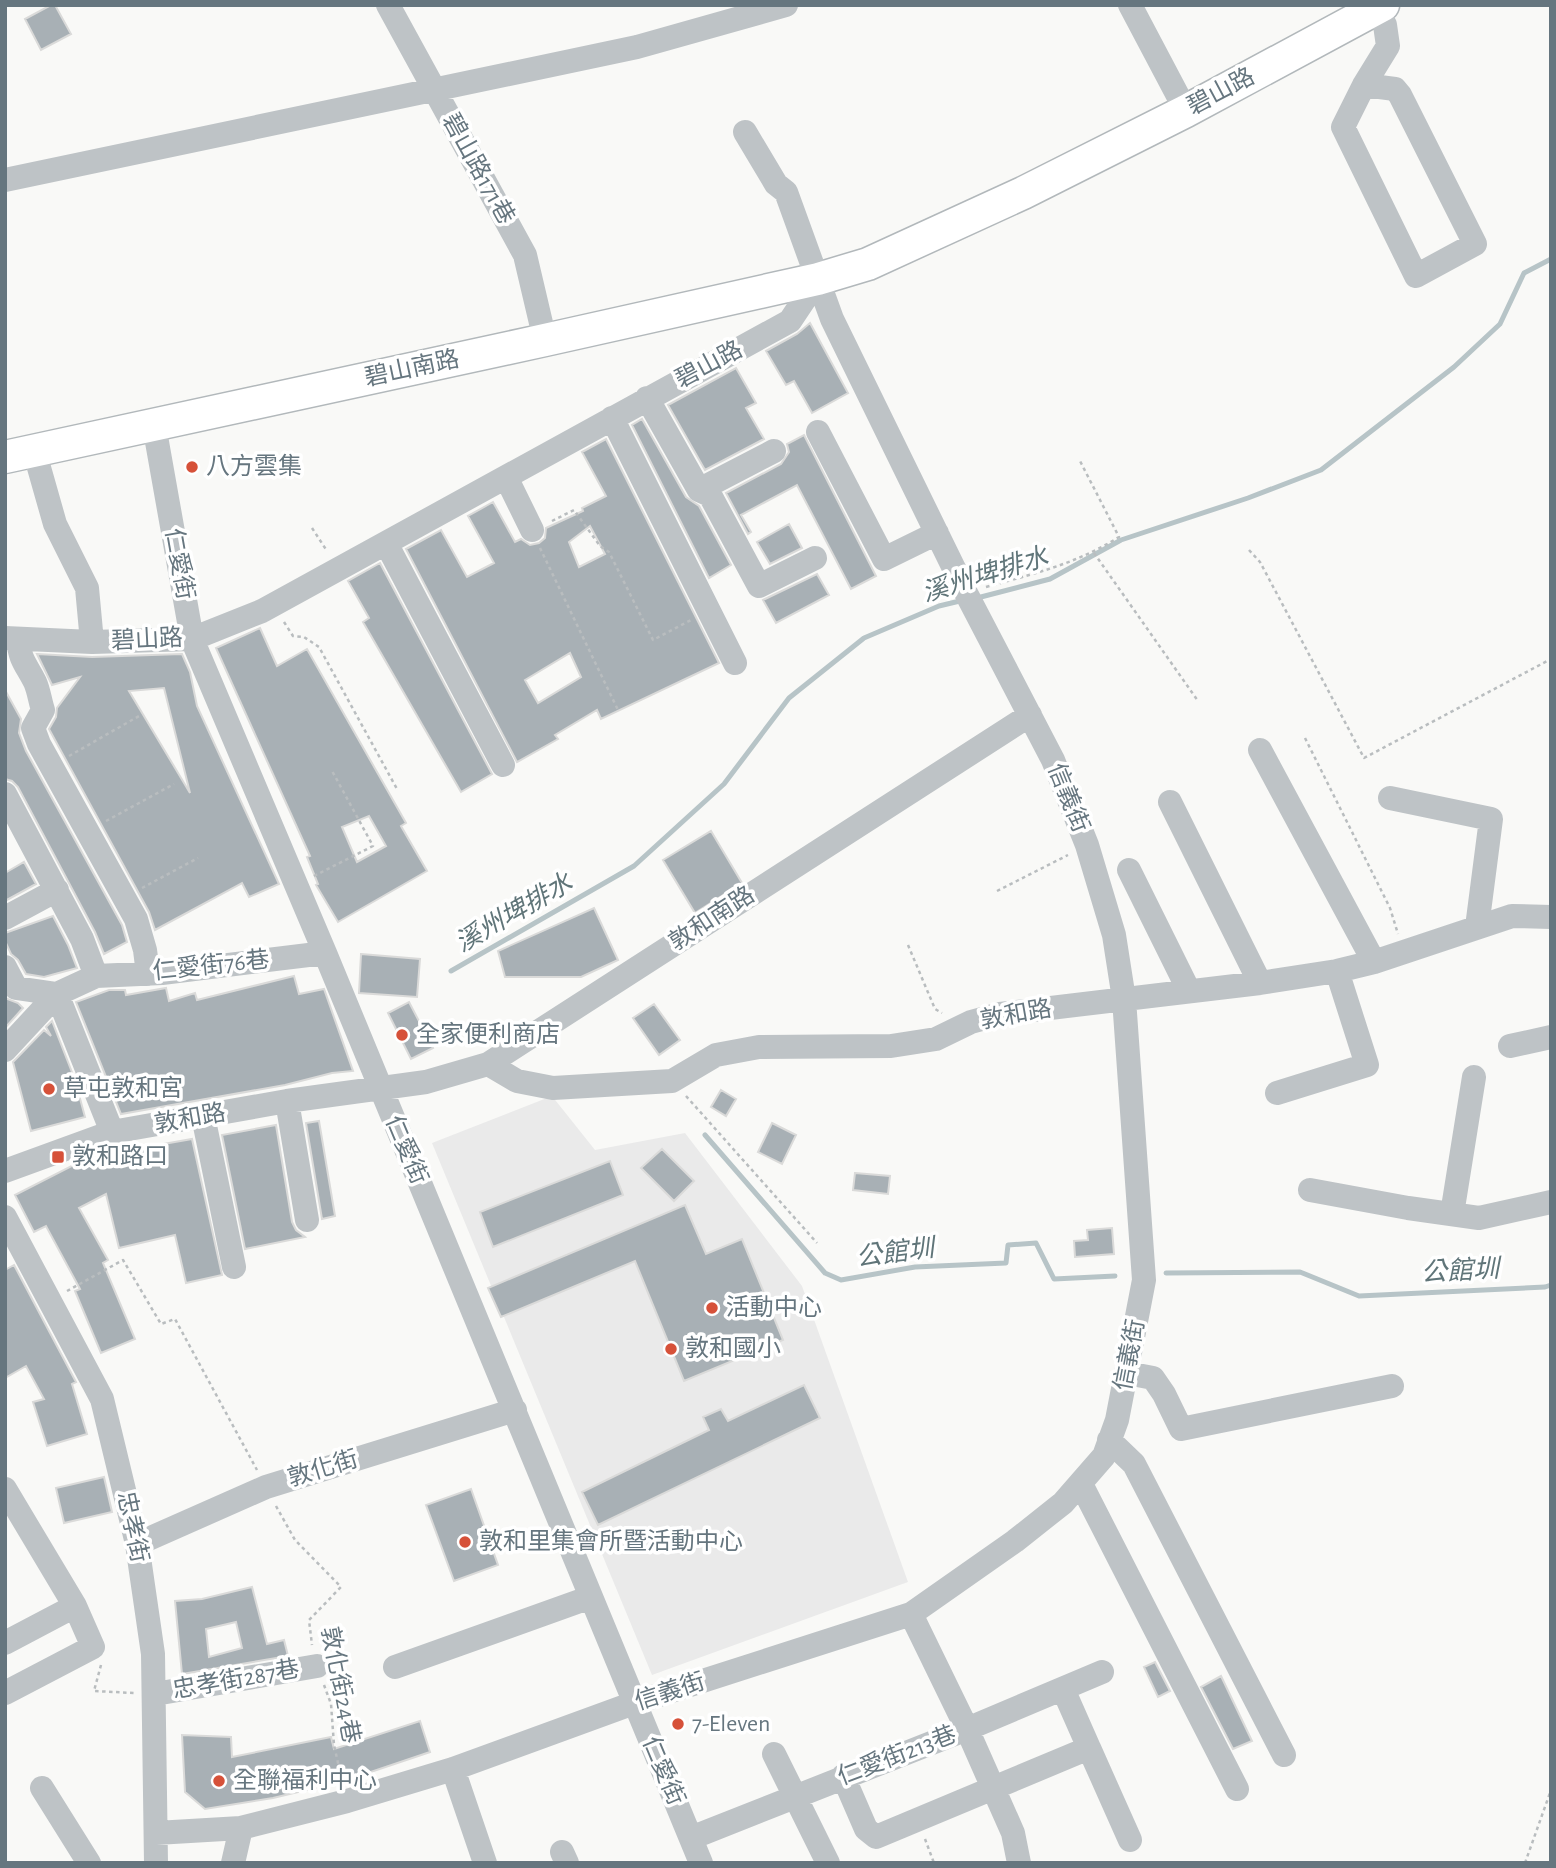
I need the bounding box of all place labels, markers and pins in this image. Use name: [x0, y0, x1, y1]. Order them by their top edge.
place label: 八方雲集: [206, 453, 302, 479]
marker: 八方雲集: [184, 459, 200, 475]
place label: 全家便利商店: [416, 1021, 560, 1047]
marker: 全家便利商店: [394, 1027, 410, 1043]
place label: 草屯敦和宮: [63, 1075, 183, 1101]
marker: 草屯敦和宮: [41, 1081, 57, 1097]
place label: 敦和路口: [72, 1143, 168, 1169]
marker: 敦和路口: [50, 1149, 66, 1165]
place label: 活動中心: [726, 1294, 822, 1320]
marker: 活動中心: [704, 1300, 720, 1316]
place label: 敦和國小: [685, 1335, 781, 1361]
marker: 敦和國小: [663, 1341, 679, 1357]
place label: 敦和里集會所暨活動中心: [479, 1528, 743, 1554]
marker: 敦和里集會所暨活動中心: [457, 1534, 473, 1550]
place label: 7-Eleven: [692, 1712, 770, 1736]
marker: 7-Eleven: [670, 1716, 686, 1732]
place label: 全聯福利中心: [233, 1767, 377, 1793]
marker: 全聯福利中心: [211, 1773, 227, 1789]

